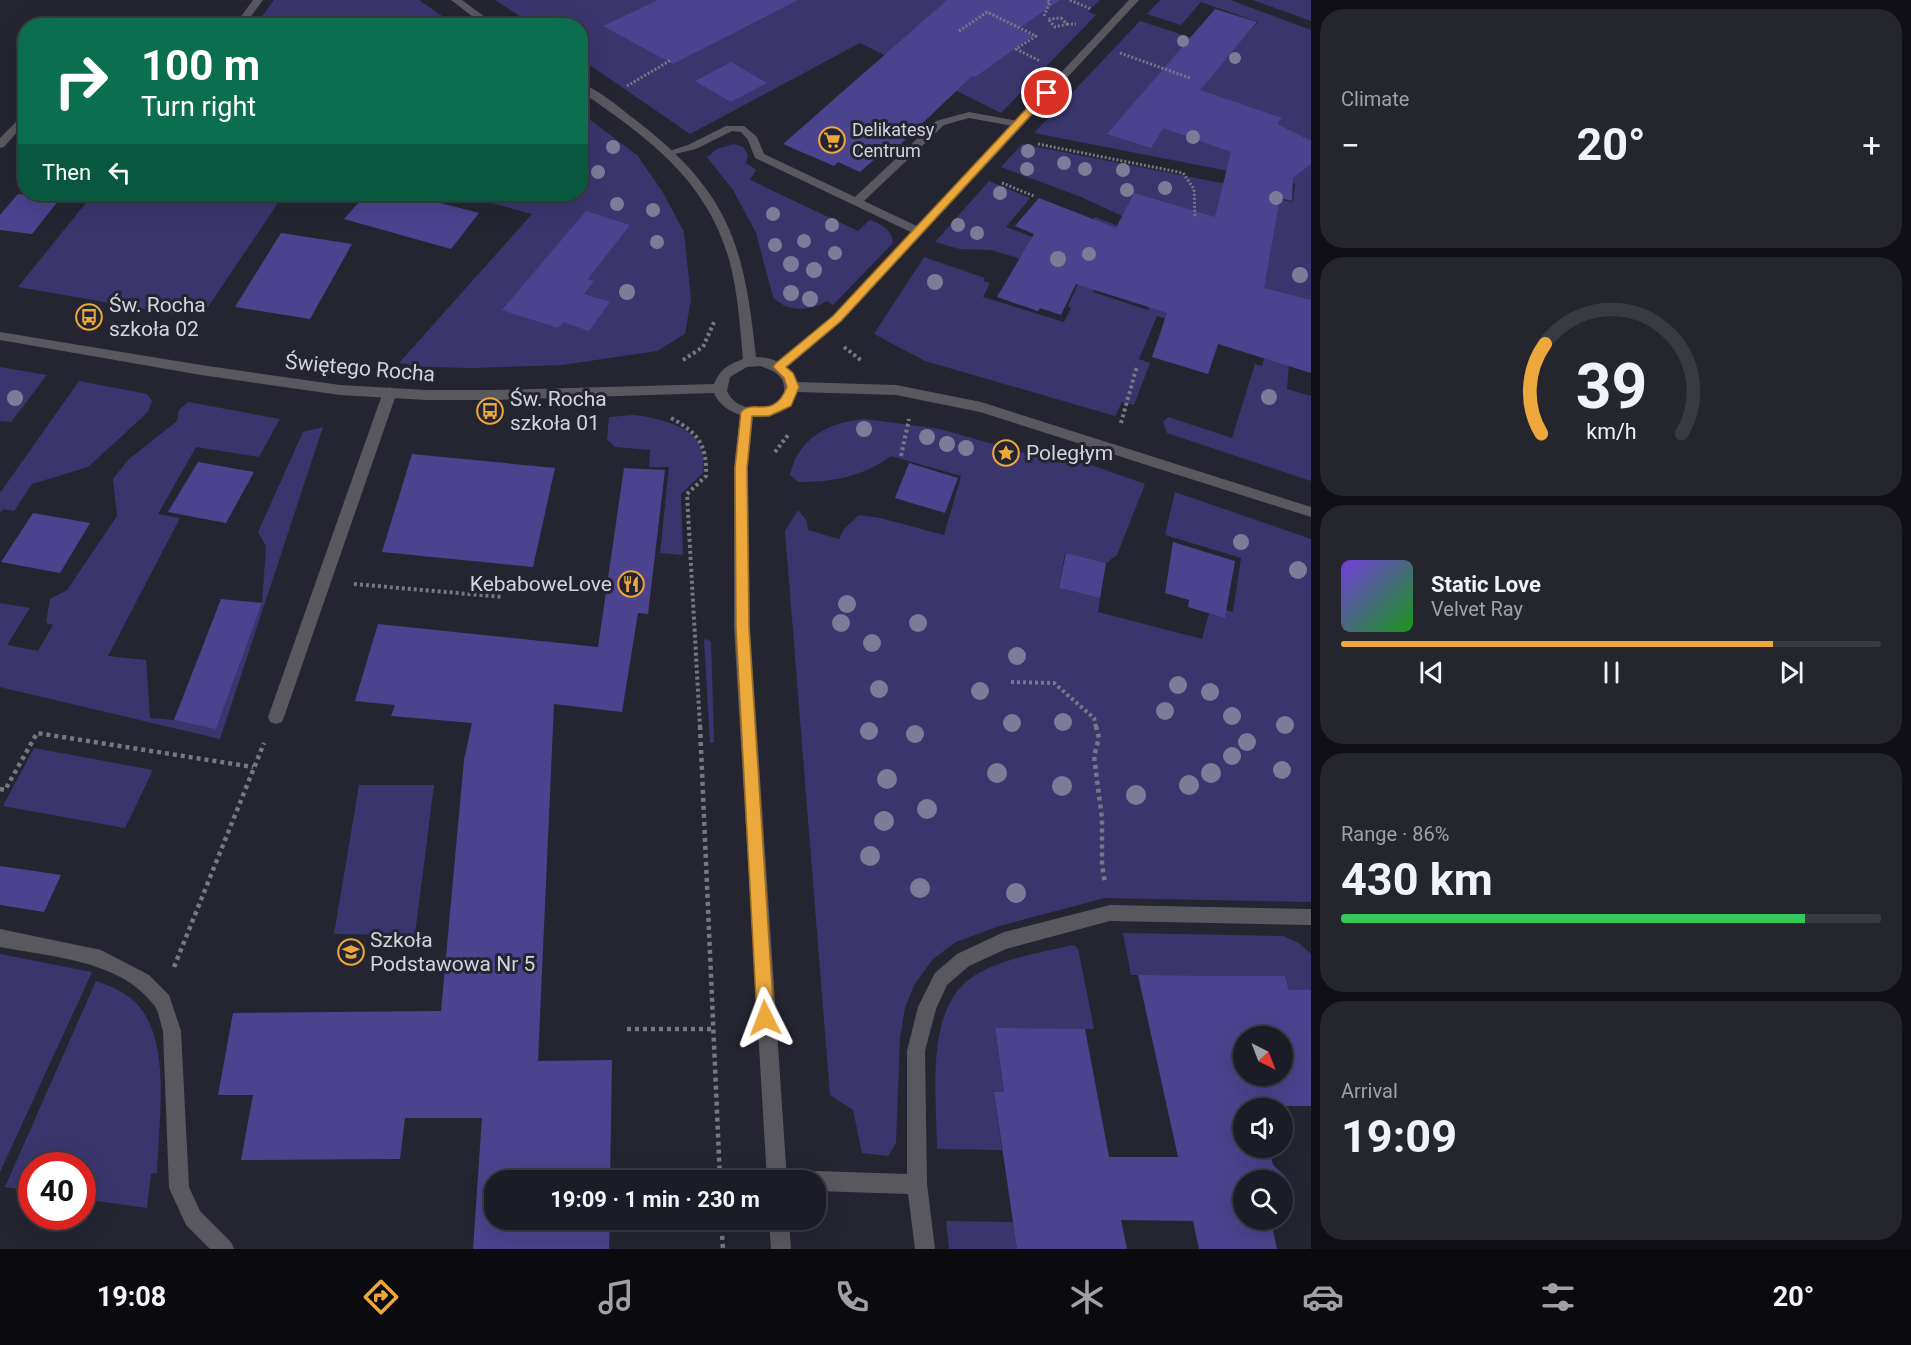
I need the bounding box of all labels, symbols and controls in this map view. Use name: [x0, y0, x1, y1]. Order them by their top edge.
text: 100 m: [141, 41, 260, 90]
icon: right: [42, 42, 120, 120]
pin: [1021, 67, 1072, 118]
icon: arrive: [1030, 76, 1063, 109]
text: Climate: [1341, 87, 1409, 111]
text: Turn right: [141, 91, 256, 123]
text: 20°: [1576, 118, 1646, 171]
place label: Delikatesy Centrum: [852, 119, 935, 161]
supermarket icon: Delikatesy Centrum: [817, 125, 847, 155]
text: −: [1341, 126, 1360, 165]
text: +: [1862, 126, 1881, 165]
icon: left: [103, 156, 136, 189]
text: Then: [42, 160, 91, 185]
place label: Św. Rocha szkoła 02: [109, 293, 206, 341]
bus stop icon: Św. Rocha szkoła 02: [74, 302, 104, 332]
street label: Świętego Rocha: [284, 349, 436, 387]
text: 39: [1575, 350, 1647, 423]
place label: Św. Rocha szkoła 01: [510, 387, 607, 435]
bus stop icon: Św. Rocha szkoła 01: [475, 396, 505, 426]
text: km/h: [1586, 419, 1636, 444]
place icon: Poległym: [991, 438, 1021, 468]
place label: Poległym: [1026, 441, 1113, 465]
restaurant icon: KebaboweLove: [616, 569, 646, 599]
place label: KebaboweLove: [470, 572, 612, 596]
text: Static Love: [1431, 572, 1541, 597]
text: Velvet Ray: [1431, 597, 1523, 621]
icon: previous: [1415, 656, 1448, 689]
icon: pause: [1595, 656, 1628, 689]
icon: next: [1775, 656, 1808, 689]
text: Range · 86%: [1341, 822, 1449, 846]
text: 430 km: [1341, 853, 1493, 906]
place label: Szkoła Podstawowa Nr 5: [370, 928, 535, 976]
school or university icon: Szkoła Podstawowa Nr 5: [336, 937, 366, 967]
position arrow: [733, 986, 797, 1050]
north arrow: [1233, 1026, 1293, 1086]
map controls: [1233, 1026, 1293, 1230]
text: Arrival: [1341, 1079, 1398, 1103]
button: sound: [1233, 1098, 1293, 1158]
text: 19:09: [1341, 1110, 1457, 1163]
speed limit sign: 40: [18, 1152, 96, 1230]
button: search: [1233, 1170, 1293, 1230]
text: 19:09 · 1 min · 230 m: [550, 1187, 760, 1212]
icon: directions: [360, 1276, 402, 1318]
icon: music: [595, 1276, 637, 1318]
icon: phone: [831, 1276, 873, 1318]
icon: climate: [1066, 1276, 1108, 1318]
icon: car: [1302, 1276, 1344, 1318]
icon: filters: [1537, 1276, 1579, 1318]
text: 19:08: [97, 1281, 166, 1313]
text: 20°: [1773, 1281, 1814, 1313]

